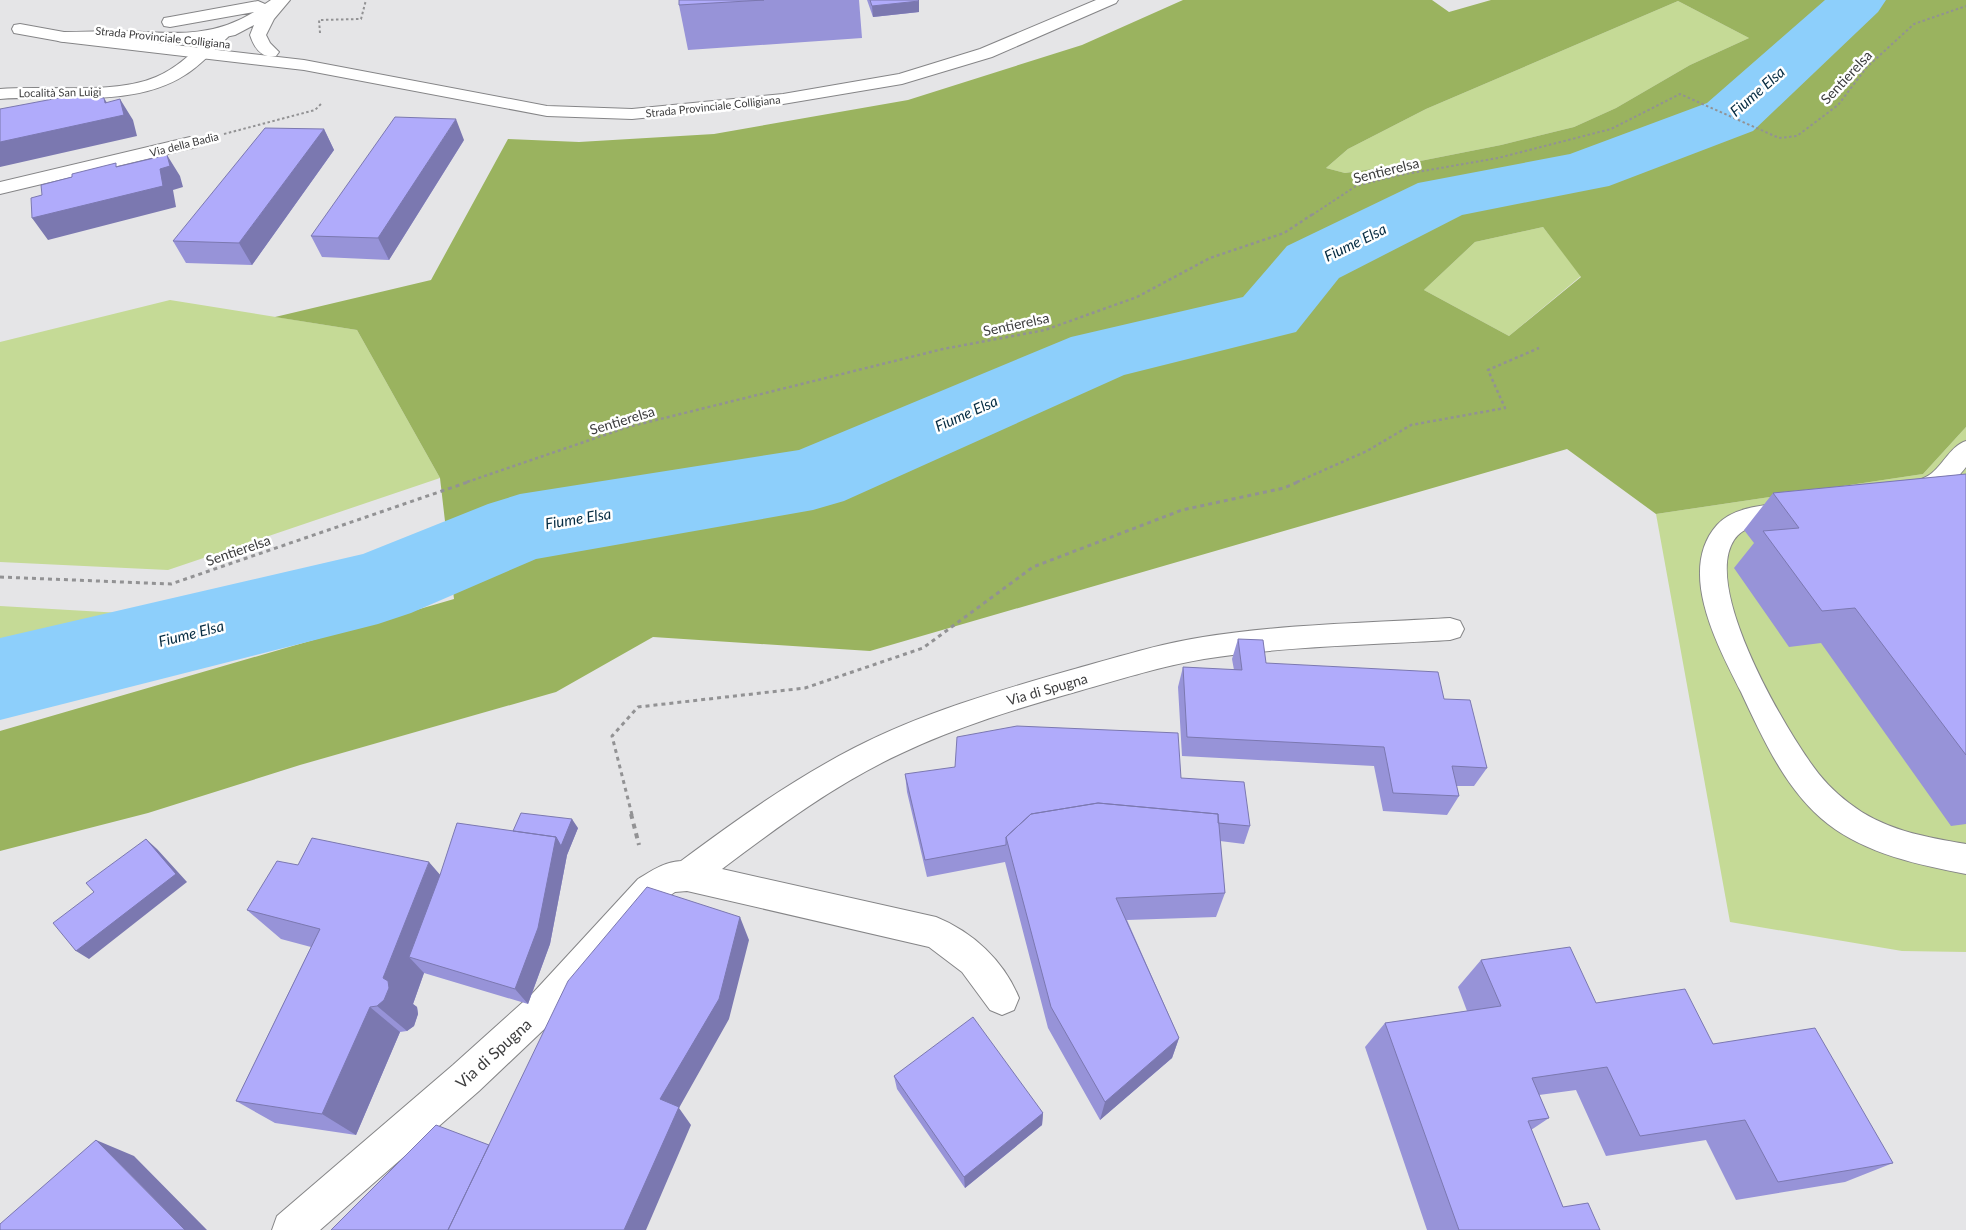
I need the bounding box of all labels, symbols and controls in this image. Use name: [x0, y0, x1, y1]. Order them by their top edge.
street label: Strada Provinciale Colligiana: [95, 23, 231, 51]
street label: Sentierelsa: [1817, 47, 1875, 107]
water label: Fiume Elsa: [1726, 62, 1788, 120]
street label: Località San Luigi: [19, 85, 102, 99]
street label: Strada Provinciale Colligiana: [645, 92, 781, 120]
street label: Via della Badia: [148, 129, 220, 159]
street label: Sentierelsa: [1351, 154, 1421, 186]
water label: Fiume Elsa: [1321, 219, 1389, 265]
street label: Sentierelsa: [981, 309, 1051, 339]
water label: Fiume Elsa: [932, 391, 1000, 435]
street label: Sentierelsa: [587, 402, 657, 438]
water label: Fiume Elsa: [544, 504, 613, 532]
street label: Sentierelsa: [203, 531, 273, 569]
water label: Fiume Elsa: [156, 616, 226, 650]
street label: Via di Spugna: [1005, 669, 1089, 709]
street label: Via di Spugna: [451, 1014, 535, 1092]

